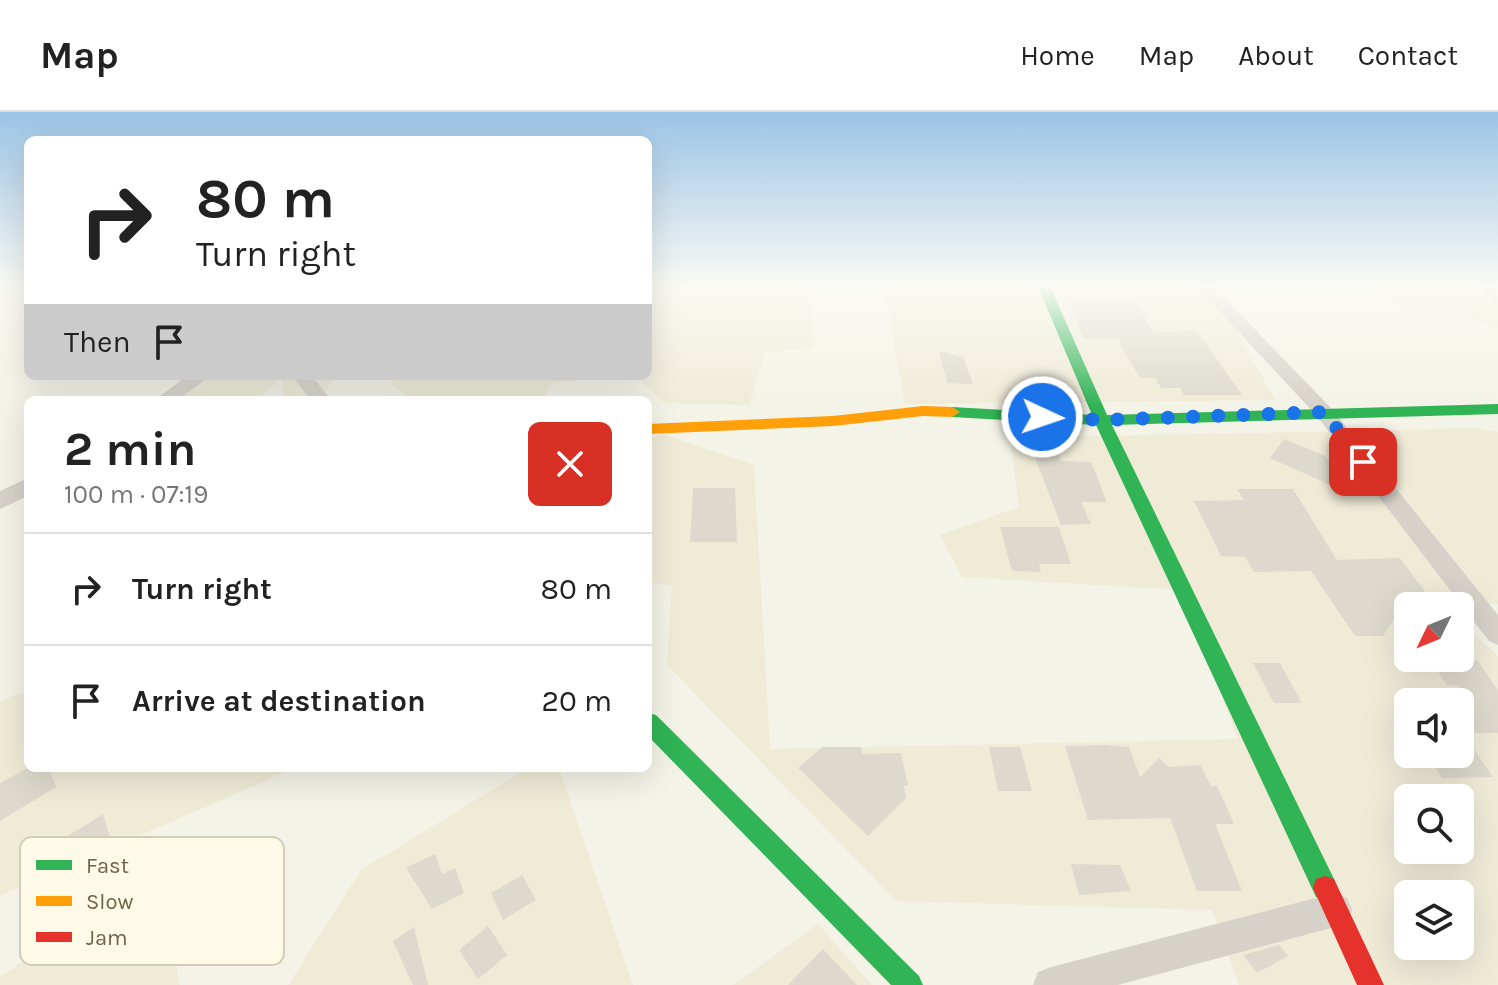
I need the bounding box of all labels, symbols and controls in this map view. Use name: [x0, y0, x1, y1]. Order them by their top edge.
text: Map: [40, 33, 119, 78]
text: Home: [1020, 39, 1095, 72]
text: Map: [1139, 39, 1194, 72]
text: About: [1238, 39, 1314, 72]
text: Contact: [1358, 39, 1458, 72]
text: 80 m: [196, 166, 335, 231]
icon: right: [64, 168, 168, 272]
text: Turn right: [196, 233, 356, 275]
icon: arrive: [147, 320, 191, 364]
text: Then: [64, 324, 131, 360]
position arrow: [1000, 375, 1084, 459]
text: 2 min: [64, 421, 196, 477]
button: close: [528, 422, 612, 506]
pin: [1329, 428, 1397, 496]
icon: arrive: [1341, 440, 1385, 484]
text: 100 m · 07:19: [64, 479, 208, 510]
icon: right: [64, 567, 108, 611]
text: Turn right: [132, 571, 272, 607]
text: 80 m: [541, 571, 612, 607]
north arrow: [1394, 592, 1474, 672]
map controls: [1394, 592, 1474, 960]
icon: arrive: [64, 679, 108, 723]
text: Arrive at destination: [132, 683, 426, 719]
text: 20 m: [542, 683, 612, 719]
button: sound: [1394, 688, 1474, 768]
button: search: [1394, 784, 1474, 864]
legend: [20, 837, 284, 965]
text: Fast: [86, 853, 129, 879]
button: layers: [1394, 880, 1474, 960]
text: Slow: [86, 889, 133, 915]
text: Jam: [86, 925, 128, 951]

